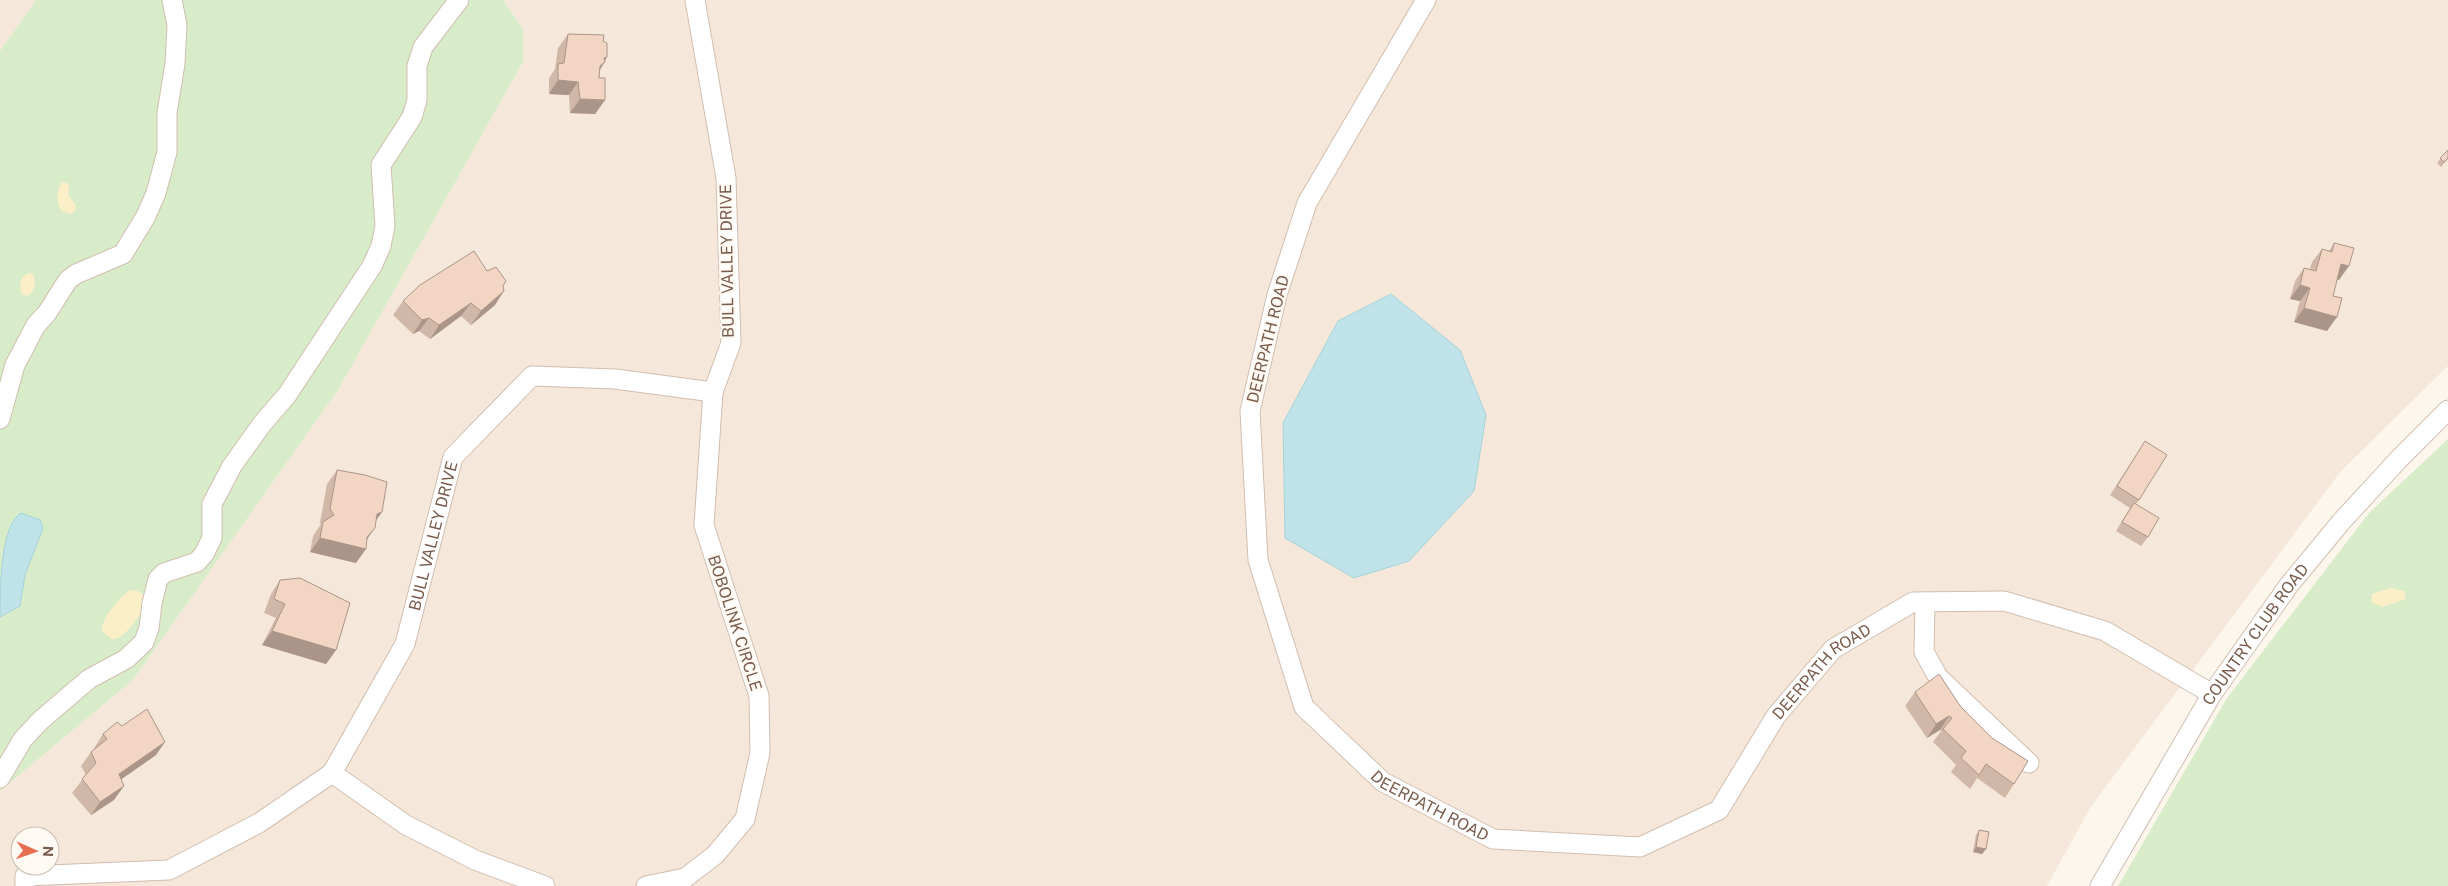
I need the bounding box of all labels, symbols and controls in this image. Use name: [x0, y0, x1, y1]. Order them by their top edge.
street label: BULL VALLEY DRIVE: [716, 184, 738, 338]
street label: DEERPATH ROAD: [1243, 273, 1293, 405]
street label: BULL VALLEY DRIVE: [404, 459, 461, 613]
street label: BOBOLINK CIRCLE: [704, 553, 766, 693]
street label: COUNTRY CLUB ROAD: [2198, 560, 2312, 708]
street label: DEERPATH ROAD: [1768, 620, 1874, 723]
street label: DEERPATH ROAD: [1367, 766, 1492, 845]
north arrow: [10, 826, 60, 876]
text: N: [40, 846, 56, 857]

